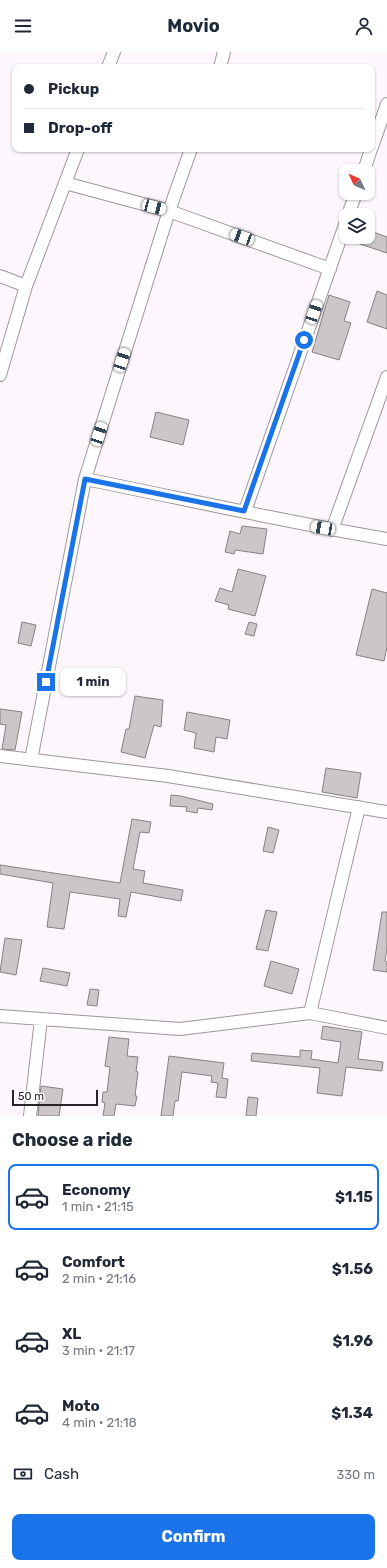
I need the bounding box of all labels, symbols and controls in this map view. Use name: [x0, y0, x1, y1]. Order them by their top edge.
icon: menu: [12, 15, 34, 37]
text: Movio: [167, 15, 220, 37]
icon: person: [353, 15, 375, 37]
text: Pickup: [48, 80, 99, 98]
text: Drop-off: [48, 119, 112, 137]
north arrow: [339, 164, 375, 200]
map controls: [339, 164, 375, 244]
car: [141, 198, 167, 216]
button: layers: [339, 208, 375, 244]
car: [229, 227, 255, 247]
car: [304, 299, 324, 325]
route start: [295, 331, 313, 349]
car: [113, 347, 131, 373]
car: [90, 421, 108, 447]
car: [310, 520, 336, 536]
callout: 1 min: [60, 668, 126, 696]
route end: [37, 673, 55, 691]
text: 1 min: [76, 674, 110, 689]
scale bar: [12, 1088, 98, 1107]
text: 50 m: [18, 1090, 44, 1103]
text: Choose a ride: [12, 1129, 133, 1151]
icon: car: [14, 1179, 50, 1215]
text: Economy: [62, 1181, 131, 1199]
text: $1.15: [335, 1188, 373, 1206]
text: 1 min · 21:15: [62, 1199, 134, 1214]
icon: car: [14, 1251, 50, 1287]
text: Comfort: [62, 1253, 125, 1271]
text: $1.56: [332, 1260, 373, 1278]
text: 2 min · 21:16: [62, 1271, 136, 1286]
icon: car: [14, 1323, 50, 1359]
text: XL: [62, 1325, 81, 1343]
text: $1.96: [333, 1332, 373, 1350]
text: 3 min · 21:17: [62, 1343, 135, 1358]
icon: car: [14, 1395, 50, 1431]
text: Moto: [62, 1397, 100, 1415]
text: $1.34: [331, 1404, 373, 1422]
text: 4 min · 21:18: [62, 1415, 137, 1430]
icon: cash: [12, 1463, 34, 1485]
text: Cash: [44, 1465, 79, 1483]
text: 330 m: [336, 1467, 375, 1482]
button: Confirm: [12, 1514, 375, 1560]

